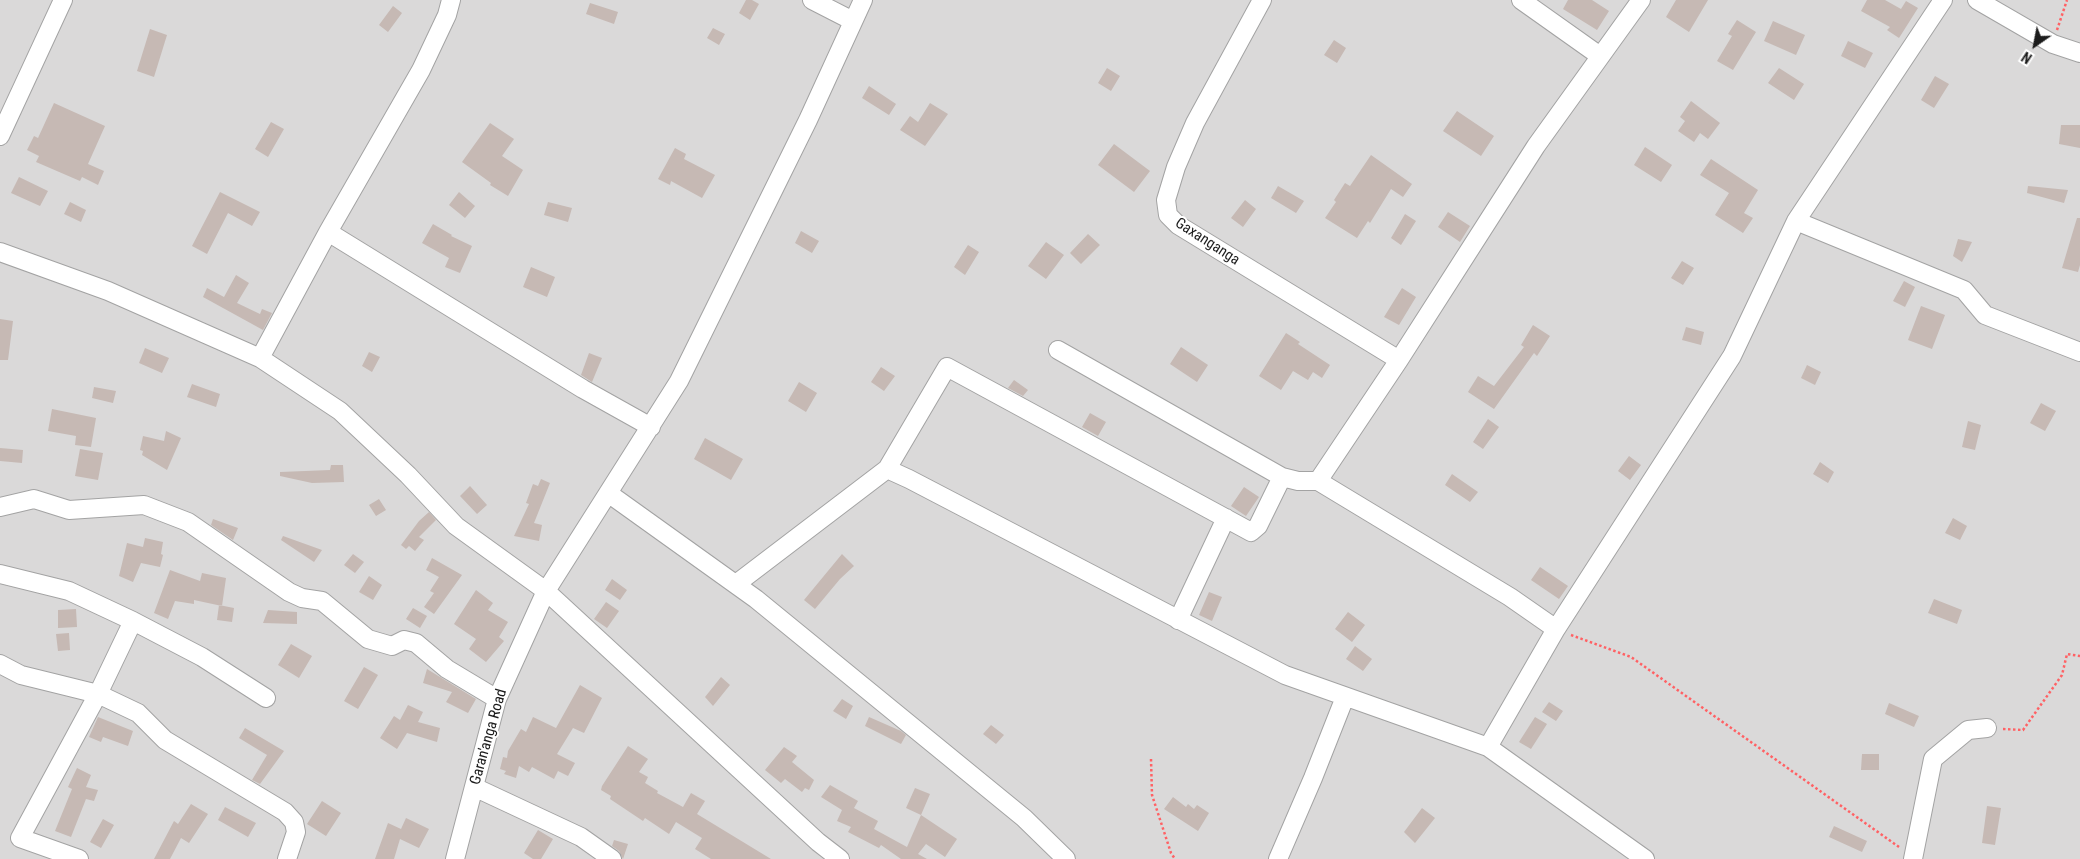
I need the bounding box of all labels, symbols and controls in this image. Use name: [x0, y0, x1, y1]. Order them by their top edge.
north arrow: [2010, 20, 2060, 70]
text: N: [2019, 49, 2035, 67]
street label: Gaxanganga: [1171, 214, 1243, 270]
street label: Garan'anga Road: [467, 687, 511, 787]

